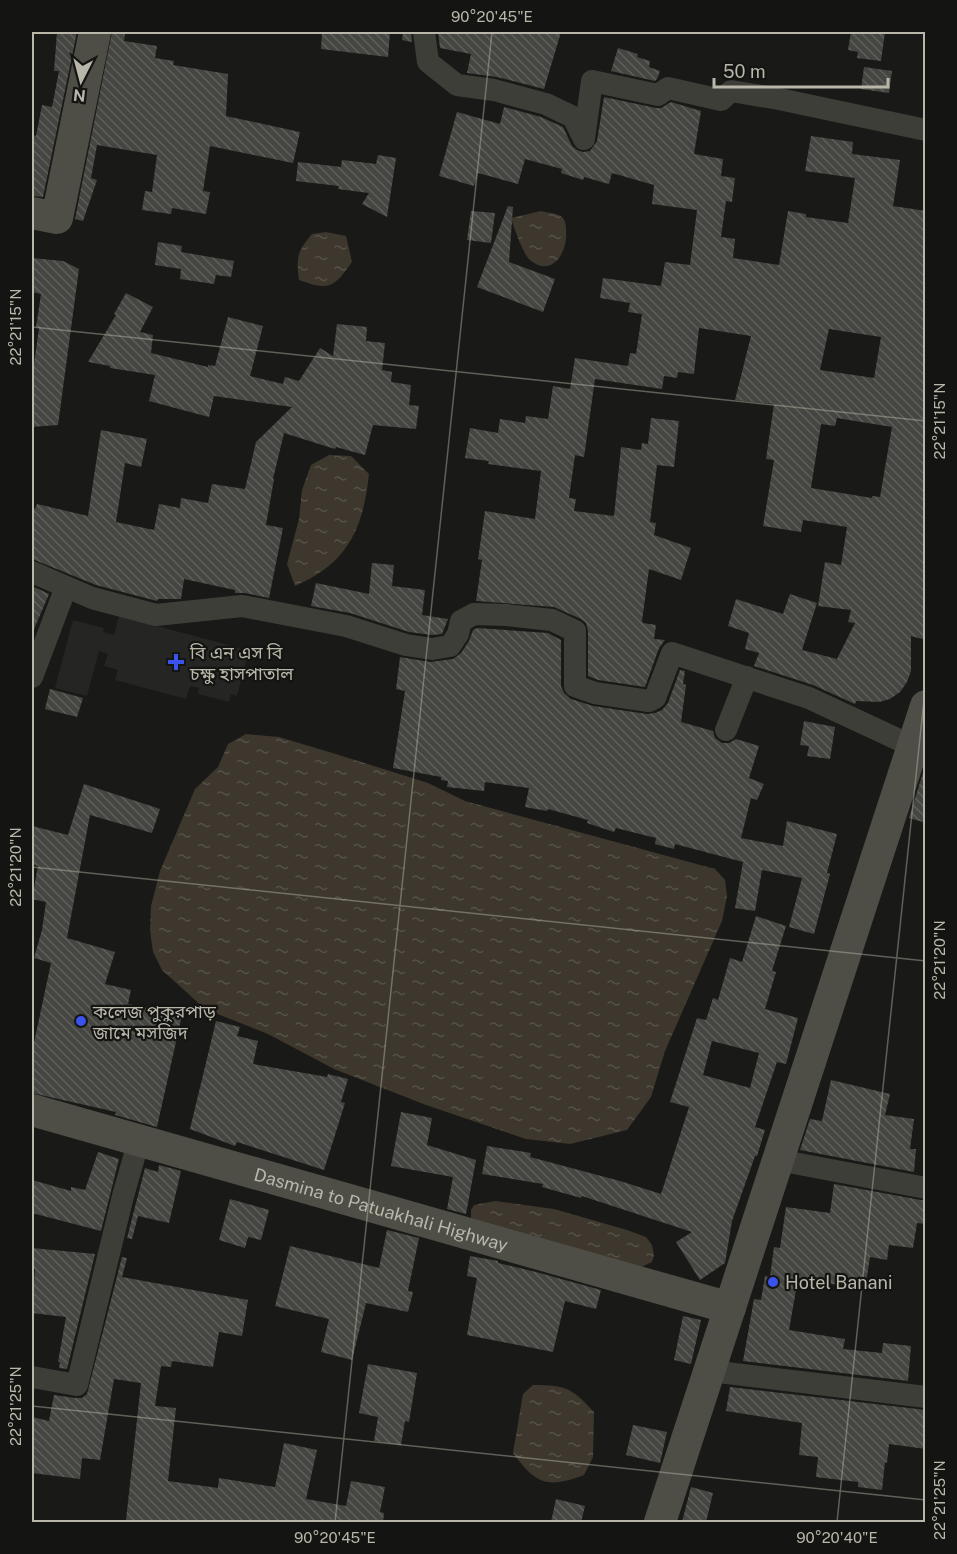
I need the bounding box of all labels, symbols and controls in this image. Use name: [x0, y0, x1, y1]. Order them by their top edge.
text: 90°20'45"E: [451, 8, 533, 25]
north arrow: [51, 51, 111, 111]
scale bar: [714, 51, 888, 89]
text: 50 m: [723, 61, 766, 82]
text: N: [72, 85, 87, 106]
text: 22°21'15"N: [7, 289, 24, 366]
text: 22°21'15"N: [931, 383, 948, 460]
place label: বি এন এস বি চক্ষু হাসপাতাল: [189, 642, 294, 685]
marker: বি এন এস বি চক্ষু হাসপাতাল: [167, 653, 185, 671]
text: 22°21'20"N: [7, 827, 24, 907]
text: 22°21'20"N: [931, 920, 948, 1000]
place label: কলেজ পুকুরপাড় জামে মসজিদ: [92, 1001, 216, 1043]
marker: কলেজ পুকুরপাড় জামে মসজিদ: [74, 1014, 88, 1028]
street label: Dasmina to Patuakhali Highway: [252, 1163, 511, 1255]
place label: Hotel Banani: [785, 1272, 892, 1293]
marker: Hotel Banani: [766, 1275, 780, 1289]
text: 22°21'25"N: [7, 1366, 24, 1446]
text: 22°21'25"N: [931, 1460, 948, 1540]
text: 90°20'45"E: [294, 1529, 376, 1546]
text: 90°20'40"E: [796, 1529, 878, 1546]

